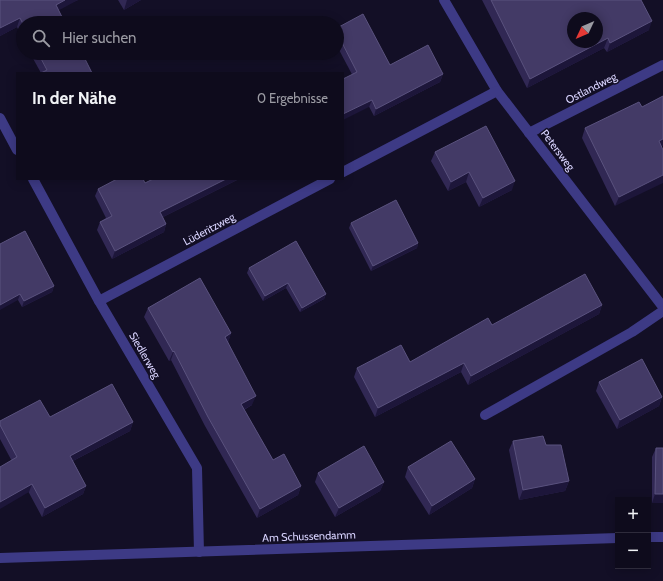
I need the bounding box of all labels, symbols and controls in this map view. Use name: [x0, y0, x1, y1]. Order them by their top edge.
north arrow: [567, 12, 603, 48]
search box: [16, 16, 344, 60]
icon: search: [30, 27, 52, 49]
text: Hier suchen: [62, 29, 137, 47]
street label: Ostlandweg: [563, 69, 620, 107]
text: In der Nähe: [32, 88, 116, 108]
text: 0 Ergebnisse: [257, 90, 328, 106]
street label: Petersweg: [538, 127, 578, 174]
street label: Lüderitzweg: [181, 209, 238, 248]
street label: Siedlerweg: [126, 329, 164, 381]
map controls: [615, 497, 651, 569]
button: +: [615, 497, 651, 533]
street label: Am Schussendamm: [262, 527, 356, 545]
button: −: [615, 533, 651, 569]

